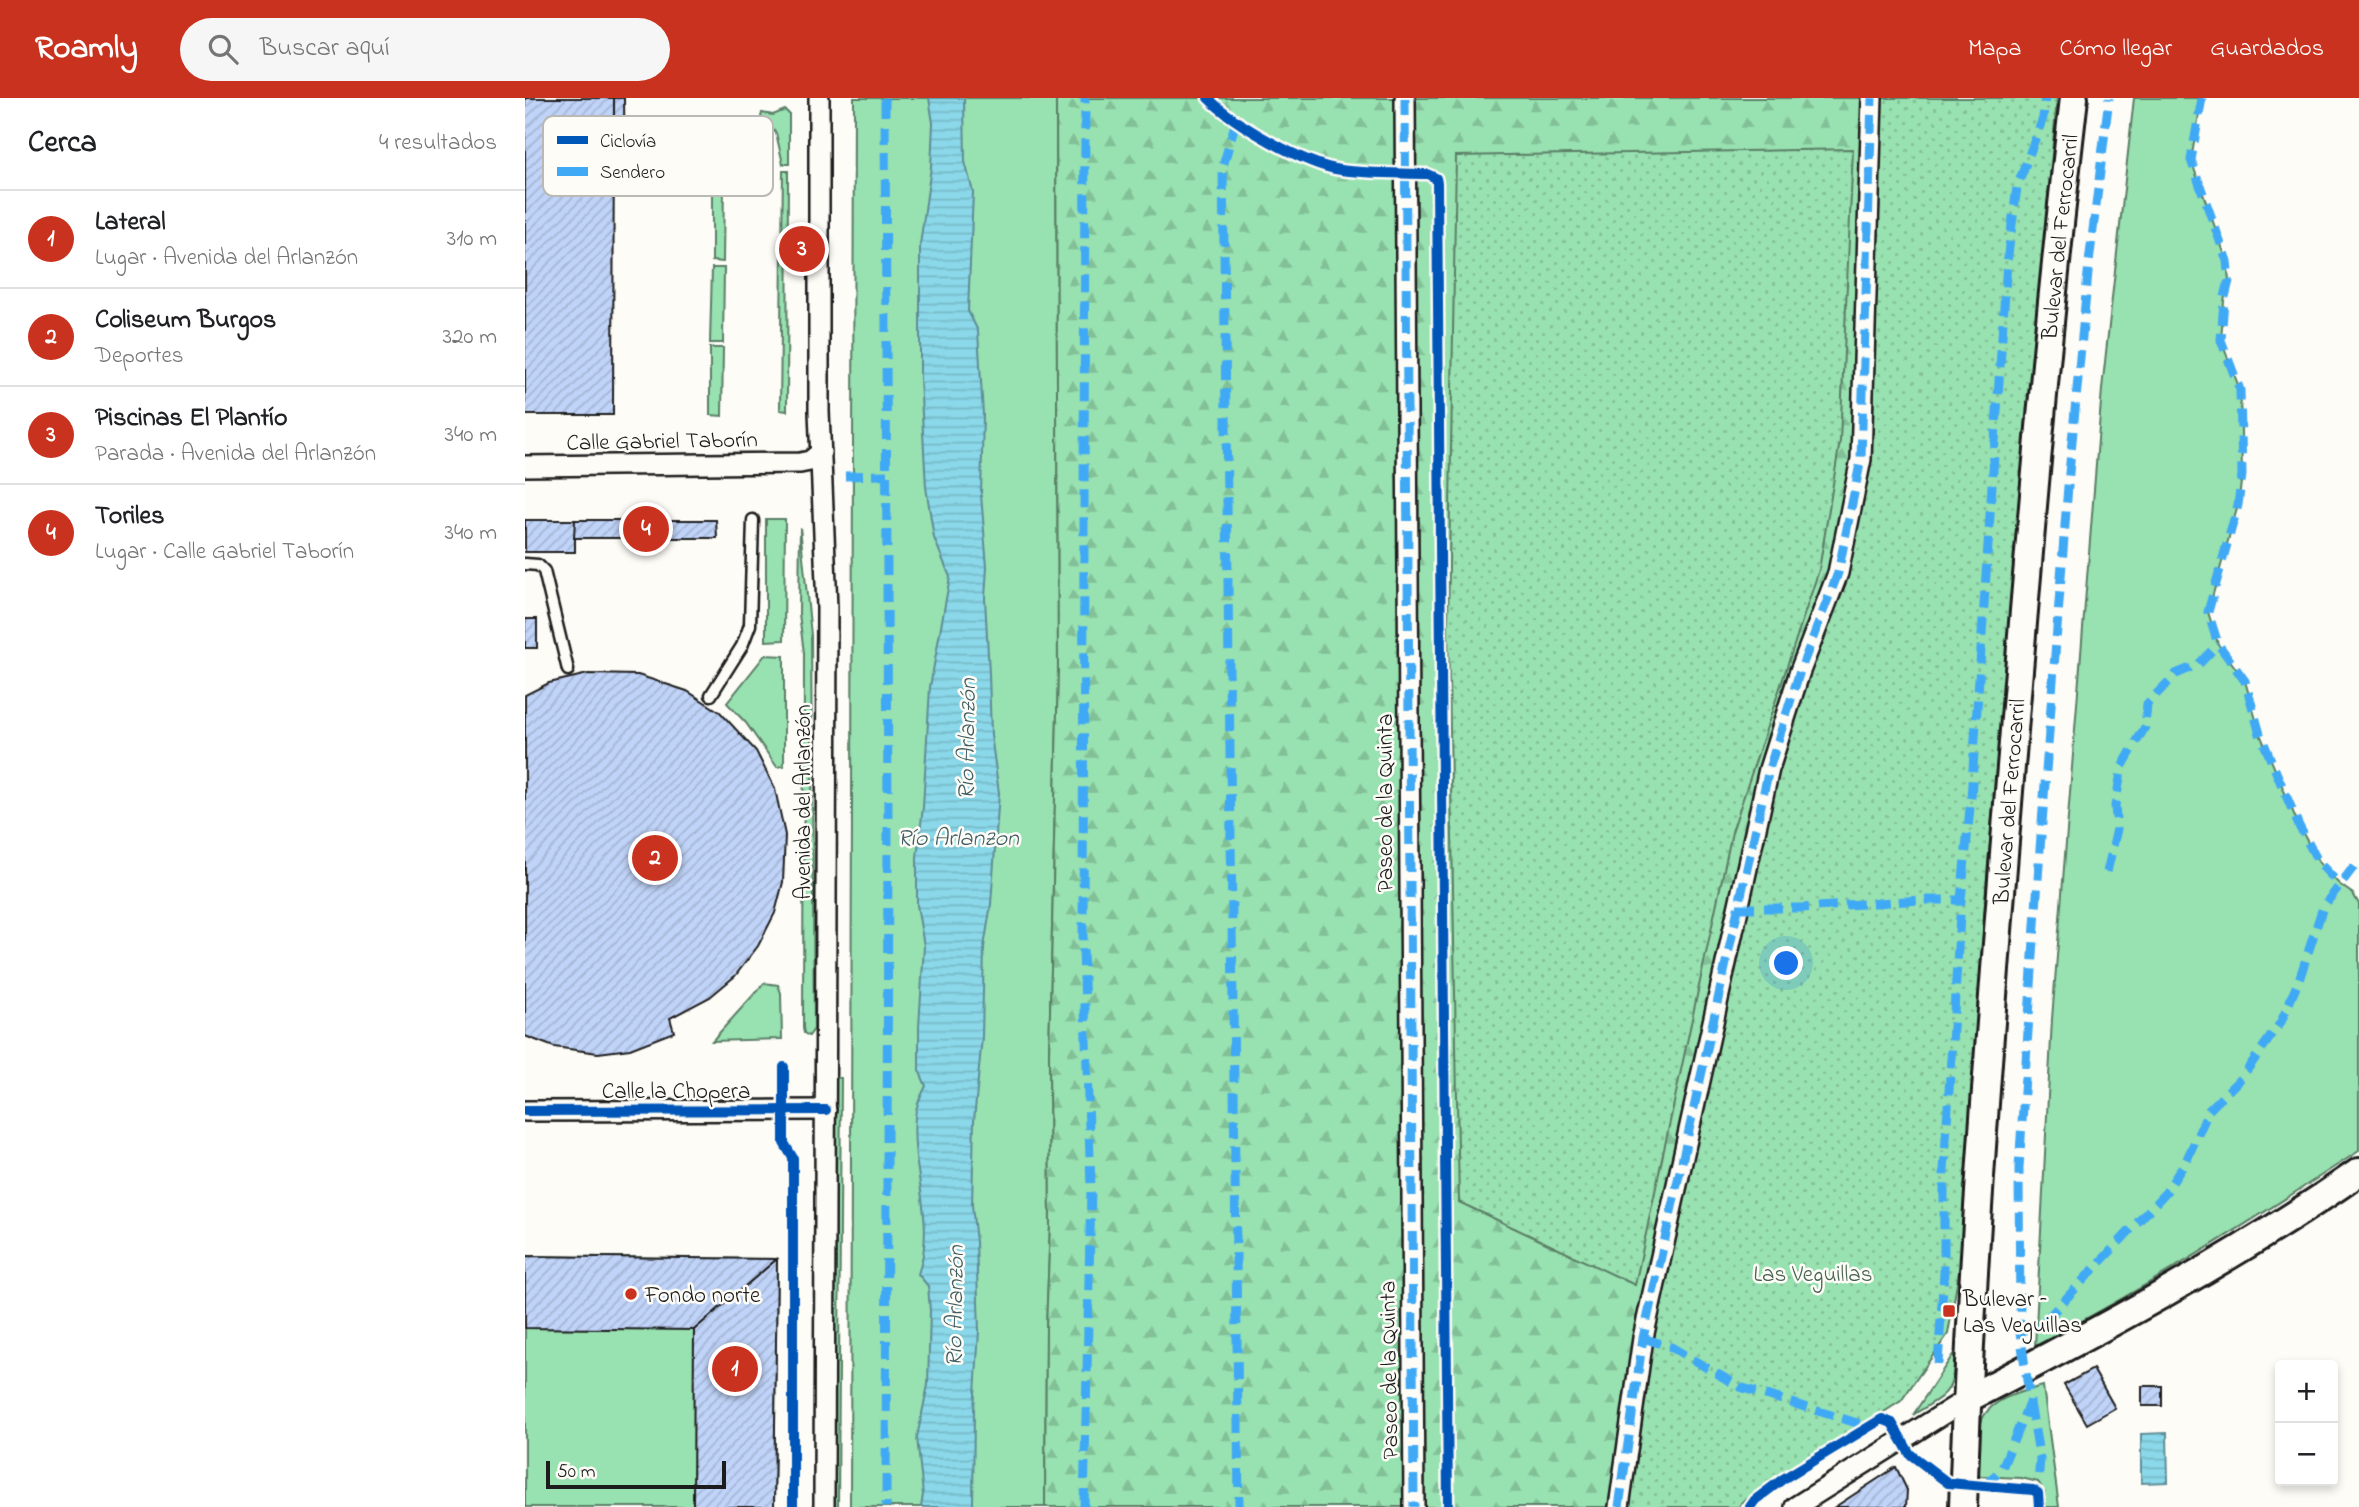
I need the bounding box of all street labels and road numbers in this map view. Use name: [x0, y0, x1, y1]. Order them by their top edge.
street label: Bulevar del Ferrocarril: [2034, 133, 2089, 342]
street label: Calle Gabriel Taborín: [566, 424, 758, 461]
street label: Bulevar del Ferrocarril: [1986, 698, 2036, 907]
street label: Avenida del Arlanzón: [788, 704, 821, 900]
street label: Paseo de la Quinta: [1370, 714, 1403, 892]
street label: Calle la Chopera: [602, 1076, 750, 1109]
street label: Paseo de la Quinta: [1372, 1280, 1409, 1460]

